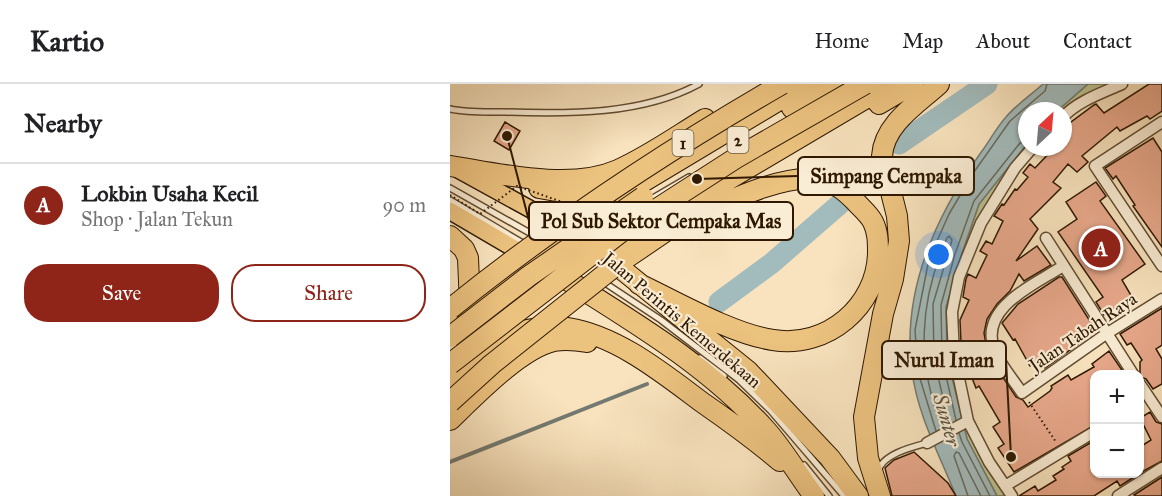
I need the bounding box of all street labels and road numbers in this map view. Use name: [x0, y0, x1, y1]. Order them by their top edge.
road number: 2: [728, 127, 748, 153]
road number: 1: [672, 130, 694, 156]
street label: Jalan Perintis Kemerdekaan: [596, 246, 766, 394]
street label: Jalan Tabah Raya: [1023, 288, 1142, 378]

